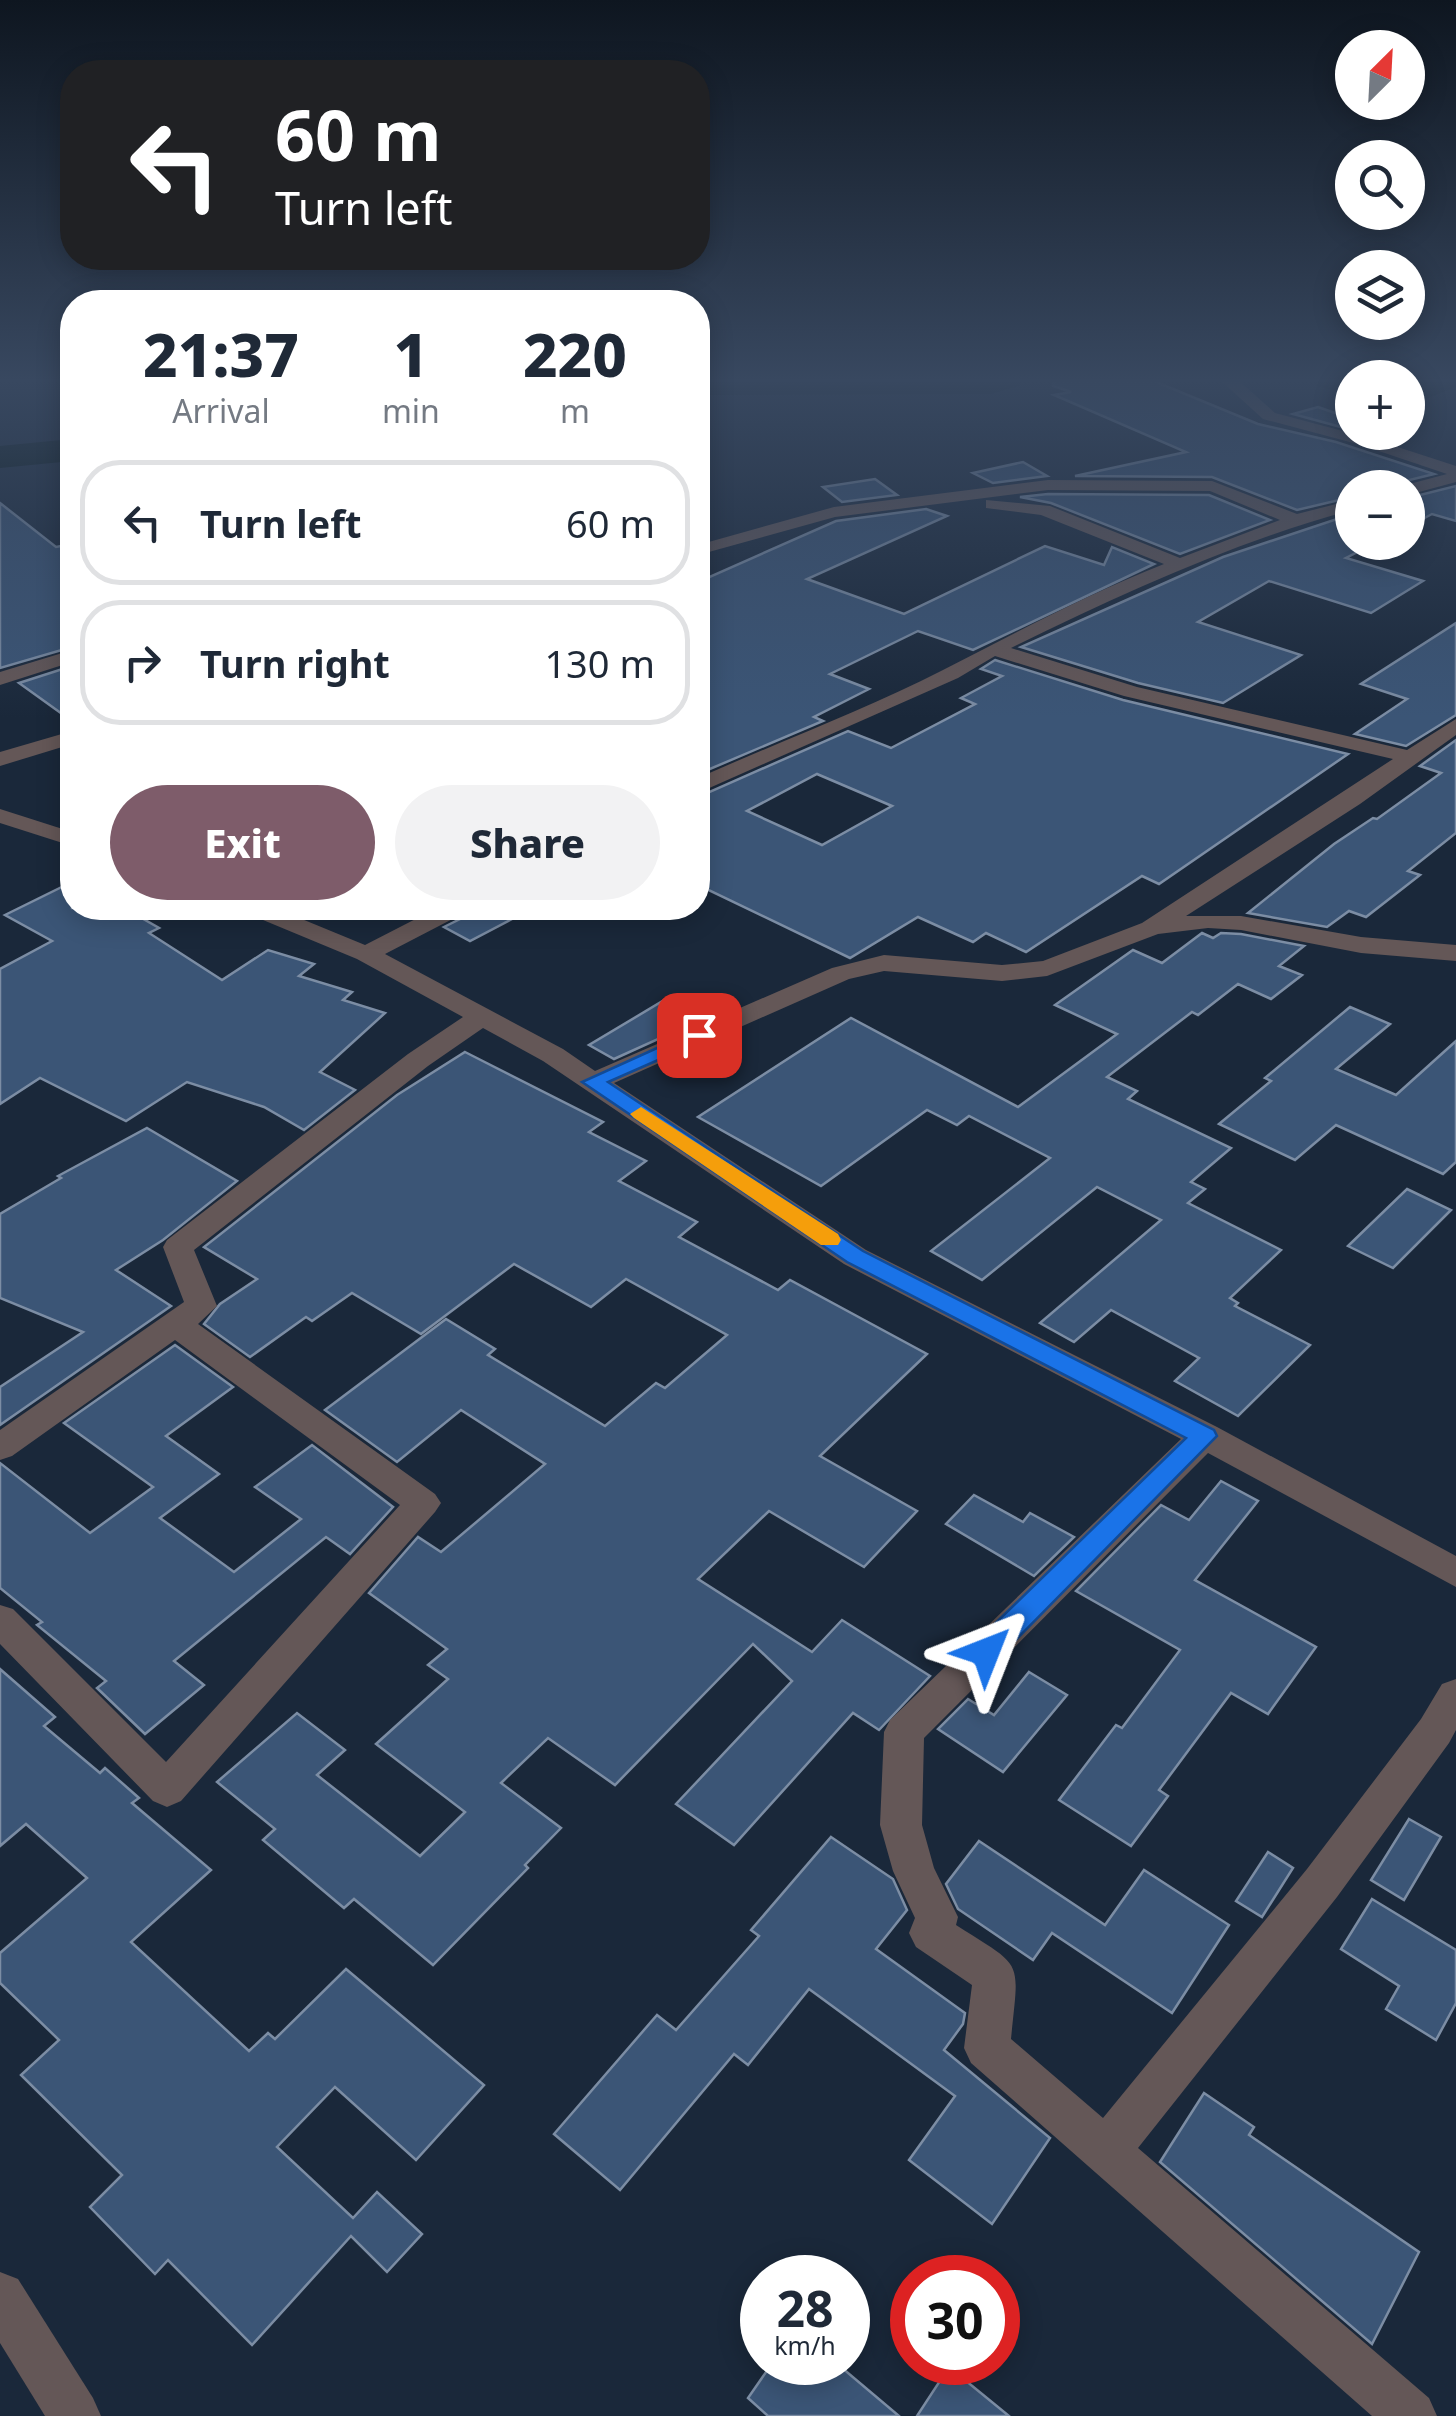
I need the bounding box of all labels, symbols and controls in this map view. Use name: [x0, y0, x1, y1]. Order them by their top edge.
north arrow: [1335, 30, 1425, 120]
map controls: [1335, 30, 1425, 560]
text: 60 m: [275, 86, 442, 182]
icon: left: [110, 100, 240, 230]
button: search: [1335, 140, 1425, 230]
text: Turn left: [275, 177, 452, 238]
button: layers: [1335, 250, 1425, 340]
text: 21:37: [143, 313, 299, 395]
text: 1: [394, 313, 428, 395]
text: 220: [523, 313, 627, 395]
button: +: [1335, 360, 1425, 450]
text: Arrival: [172, 389, 270, 432]
text: min: [382, 389, 440, 432]
text: m: [560, 389, 590, 432]
button: −: [1335, 470, 1425, 560]
icon: left: [115, 495, 170, 550]
text: Turn left: [200, 497, 362, 549]
text: 60 m: [566, 497, 655, 549]
icon: right: [115, 635, 170, 690]
text: Turn right: [200, 637, 390, 689]
text: 130 m: [544, 637, 655, 689]
button: Exit: [110, 785, 375, 900]
button: Share: [395, 785, 660, 900]
pin: [657, 993, 742, 1078]
icon: arrive: [672, 1008, 727, 1063]
position arrow: [934, 1600, 1038, 1704]
speed limit sign: 30: [890, 2255, 1020, 2385]
text: 28: [776, 2274, 834, 2342]
text: km/h: [774, 2328, 836, 2362]

